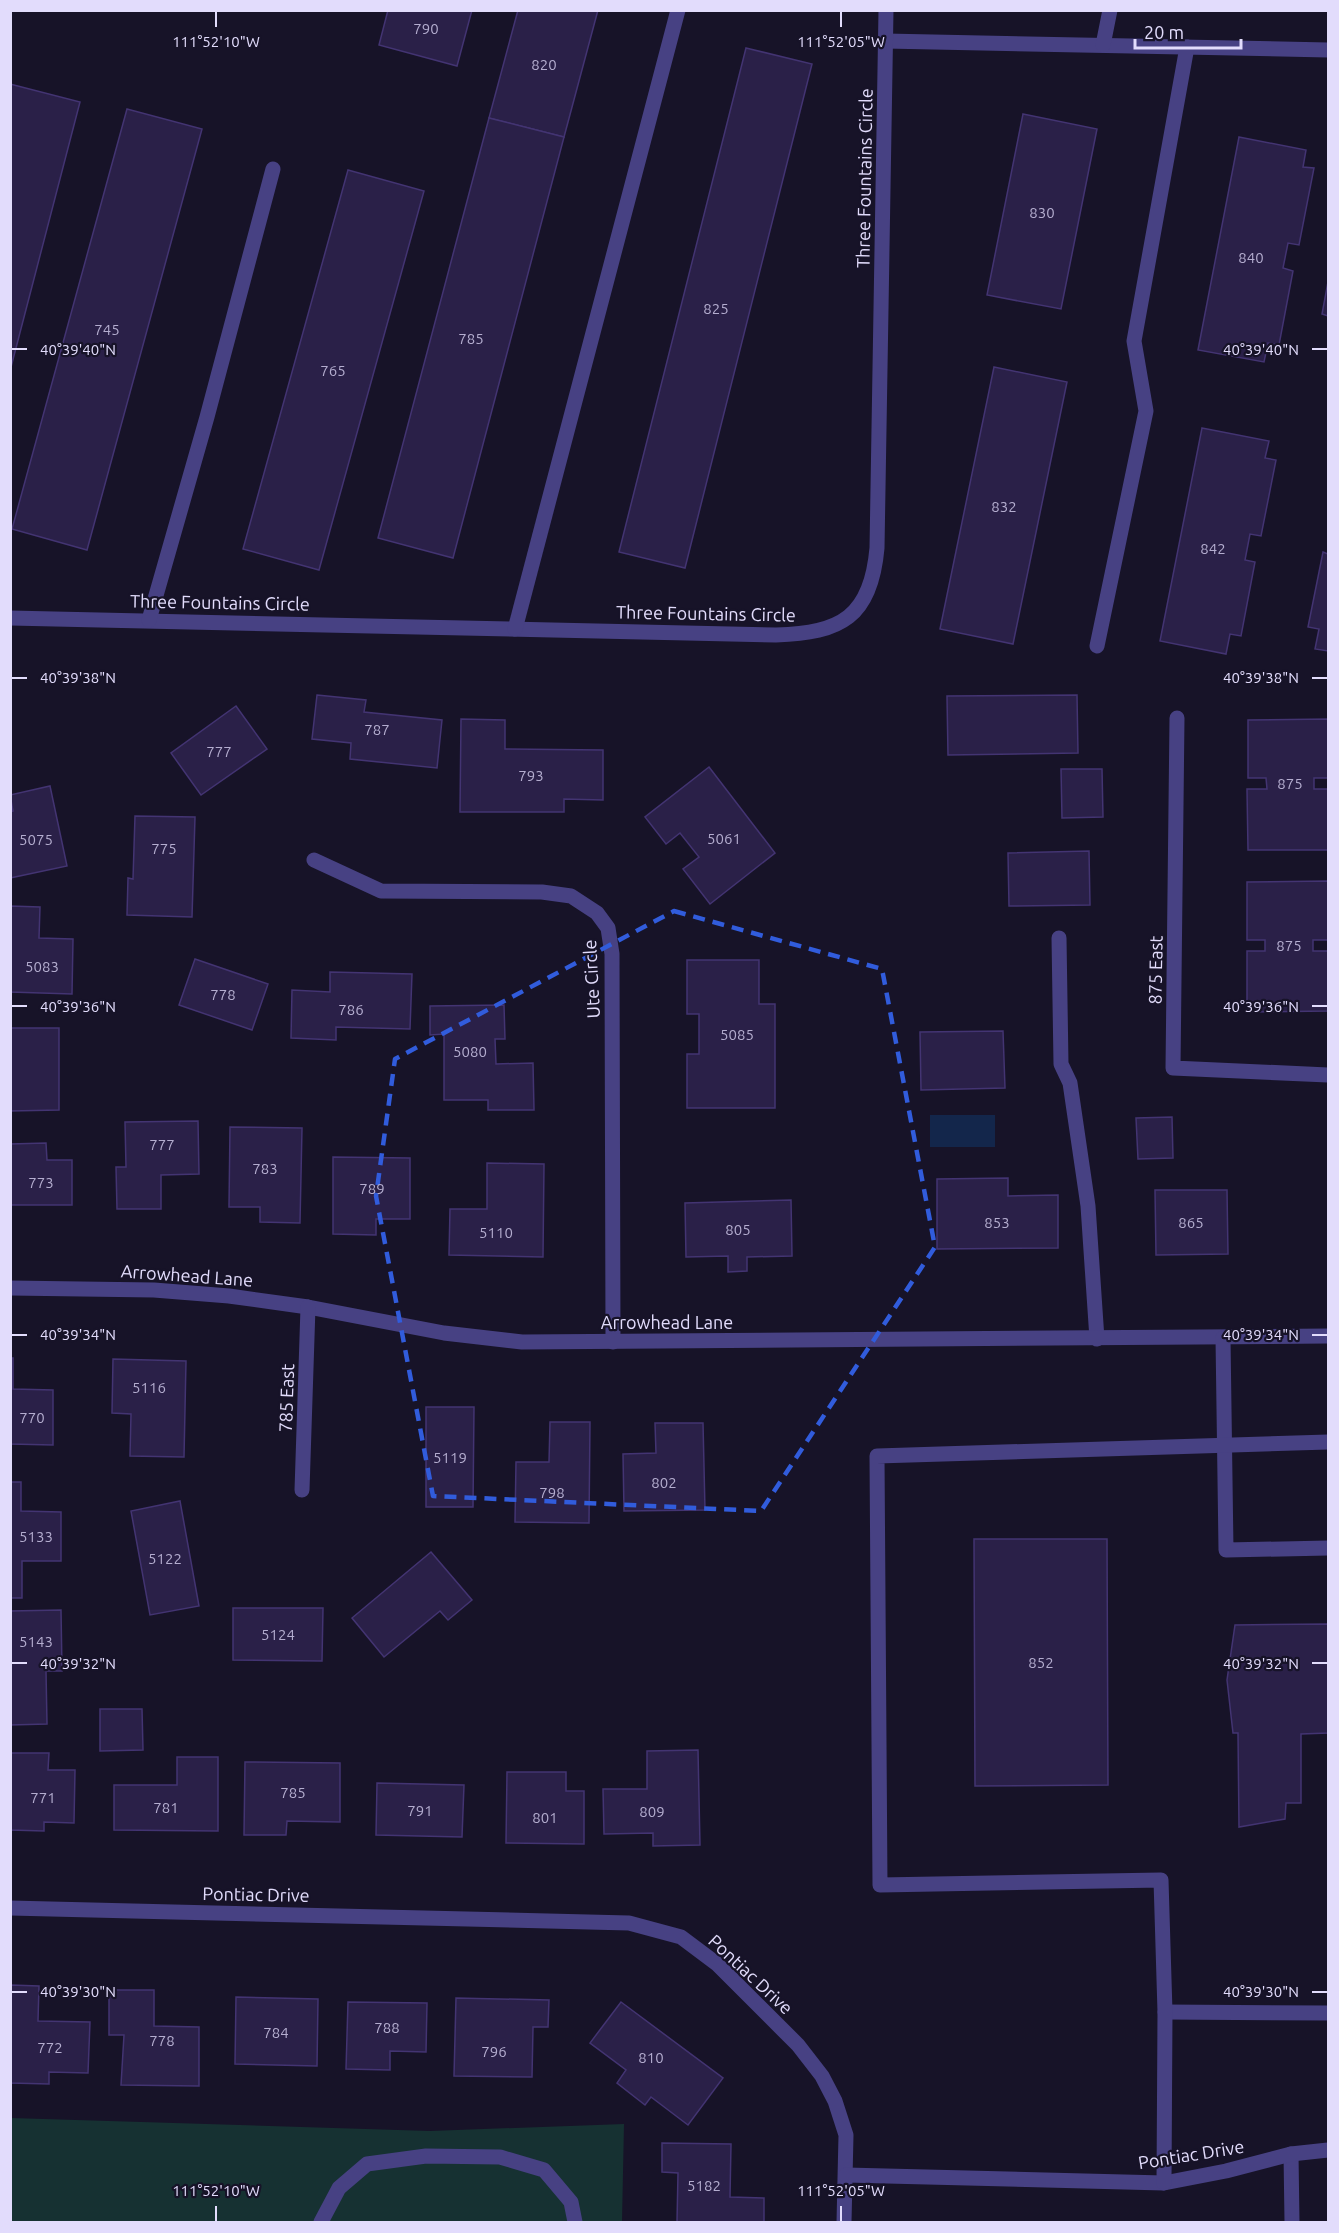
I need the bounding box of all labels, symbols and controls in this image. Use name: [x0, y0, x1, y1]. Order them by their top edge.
scale bar: [1135, 12, 1242, 50]
house number: 790: [413, 20, 439, 37]
text: 20 m: [1144, 22, 1184, 42]
text: 111°52'10"W: [172, 33, 260, 50]
text: 111°52'05"W: [797, 33, 885, 50]
house number: 820: [531, 56, 557, 73]
street label: Three Fountains Circle: [852, 88, 876, 268]
house number: 830: [1029, 204, 1055, 221]
house number: 840: [1238, 249, 1264, 266]
house number: 825: [703, 300, 729, 317]
house number: 745: [94, 321, 120, 338]
house number: 785: [458, 330, 484, 347]
text: 40°39'40"N: [40, 341, 116, 358]
text: 40°39'40"N: [1223, 341, 1299, 358]
house number: 765: [320, 362, 346, 379]
house number: 832: [991, 498, 1017, 515]
house number: 842: [1200, 540, 1226, 557]
street label: Three Fountains Circle: [130, 590, 310, 614]
street label: Three Fountains Circle: [616, 601, 796, 625]
text: 40°39'38"N: [40, 669, 116, 686]
text: 40°39'38"N: [1223, 669, 1299, 686]
house number: 787: [364, 721, 390, 738]
house number: 777: [206, 743, 232, 760]
house number: 793: [518, 767, 544, 784]
house number: 875: [1277, 775, 1303, 792]
house number: 5061: [707, 830, 741, 847]
house number: 5075: [19, 831, 53, 848]
house number: 775: [151, 840, 177, 857]
street label: 875 East: [1144, 935, 1166, 1005]
house number: 875: [1276, 937, 1302, 954]
street label: Ute Circle: [579, 939, 603, 1019]
house number: 5083: [25, 958, 59, 975]
house number: 778: [210, 986, 236, 1003]
text: 40°39'36"N: [40, 998, 116, 1015]
text: 40°39'36"N: [1223, 998, 1299, 1015]
house number: 786: [338, 1001, 364, 1018]
house number: 5085: [720, 1026, 754, 1043]
house number: 5080: [453, 1043, 487, 1060]
house number: 777: [149, 1136, 175, 1153]
house number: 783: [252, 1160, 278, 1177]
house number: 773: [28, 1174, 54, 1191]
house number: 789: [359, 1180, 385, 1197]
house number: 853: [984, 1214, 1010, 1231]
house number: 865: [1178, 1214, 1204, 1231]
house number: 805: [725, 1221, 751, 1238]
house number: 5110: [479, 1224, 513, 1241]
street label: Arrowhead Lane: [120, 1260, 254, 1290]
street label: Arrowhead Lane: [601, 1312, 733, 1332]
text: 40°39'34"N: [40, 1326, 116, 1343]
text: 40°39'34"N: [1223, 1326, 1299, 1343]
street label: 785 East: [275, 1363, 297, 1433]
house number: 5116: [132, 1379, 166, 1396]
house number: 770: [19, 1409, 45, 1426]
house number: 5119: [433, 1449, 467, 1466]
house number: 802: [651, 1474, 677, 1491]
house number: 798: [539, 1484, 565, 1501]
house number: 5133: [19, 1528, 53, 1545]
house number: 5122: [148, 1550, 182, 1567]
house number: 5124: [261, 1626, 295, 1643]
house number: 5143: [19, 1633, 53, 1650]
house number: 852: [1028, 1654, 1054, 1671]
text: 40°39'32"N: [40, 1655, 116, 1672]
text: 40°39'32"N: [1223, 1655, 1299, 1672]
house number: 785: [280, 1784, 306, 1801]
house number: 771: [30, 1789, 56, 1806]
house number: 781: [153, 1799, 179, 1816]
house number: 791: [407, 1802, 433, 1819]
house number: 809: [639, 1803, 665, 1820]
house number: 801: [532, 1809, 558, 1826]
street label: Pontiac Drive: [202, 1883, 310, 1905]
street label: Pontiac Drive: [705, 1930, 797, 2018]
text: 40°39'30"N: [40, 1983, 116, 2000]
text: 40°39'30"N: [1223, 1983, 1299, 2000]
house number: 788: [374, 2019, 400, 2036]
house number: 784: [263, 2024, 289, 2041]
house number: 778: [149, 2032, 175, 2049]
house number: 772: [37, 2039, 63, 2056]
house number: 796: [481, 2043, 507, 2060]
house number: 810: [638, 2049, 664, 2066]
street label: Pontiac Drive: [1137, 2136, 1245, 2172]
house number: 5182: [687, 2177, 721, 2194]
text: 111°52'10"W: [172, 2182, 260, 2199]
text: 111°52'05"W: [797, 2182, 885, 2199]

